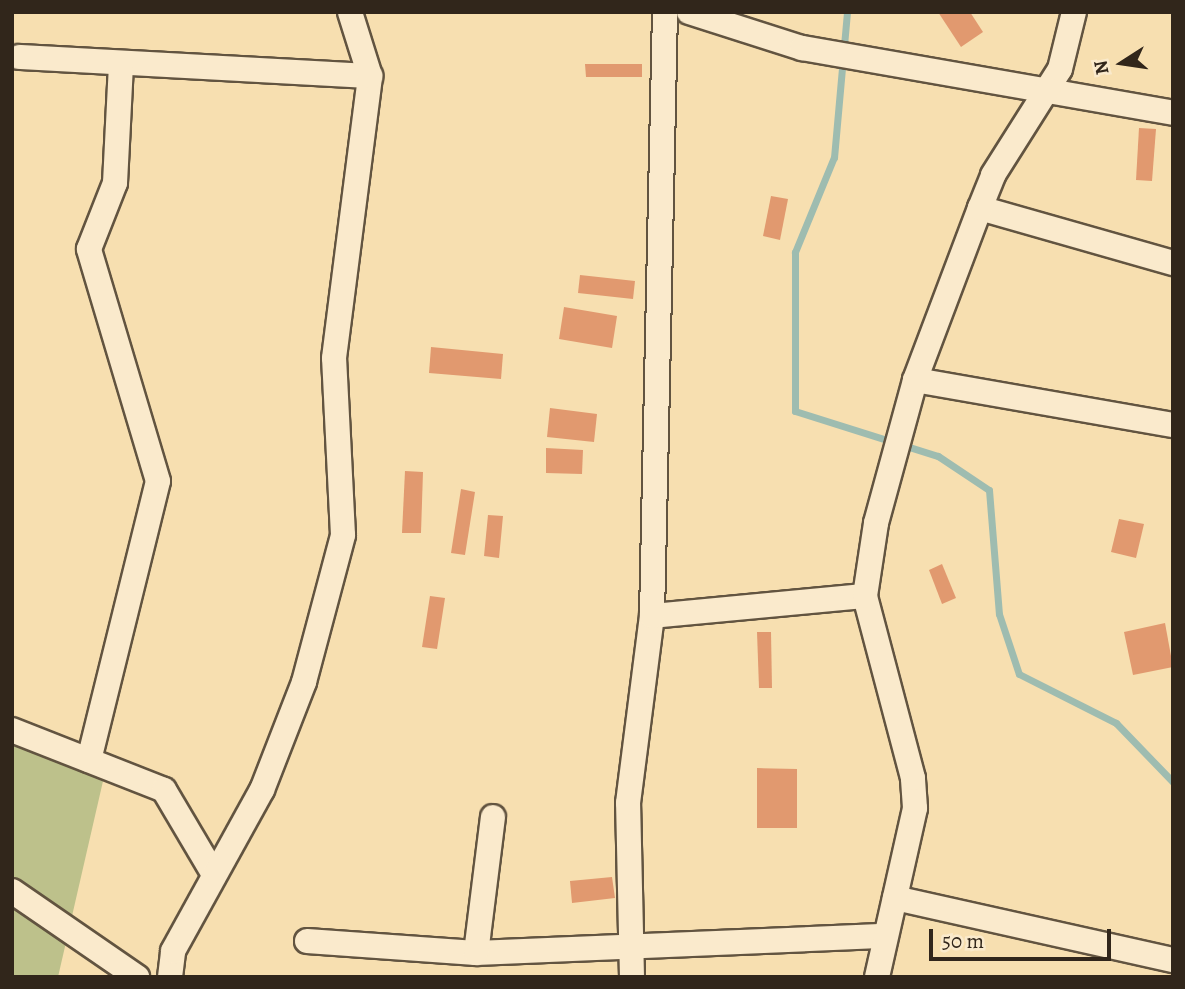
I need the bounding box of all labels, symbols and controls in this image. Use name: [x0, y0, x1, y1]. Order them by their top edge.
north arrow: [1087, 28, 1157, 98]
text: N: [1087, 58, 1116, 77]
scale bar: [933, 916, 1115, 960]
text: 50 m: [942, 927, 984, 955]

